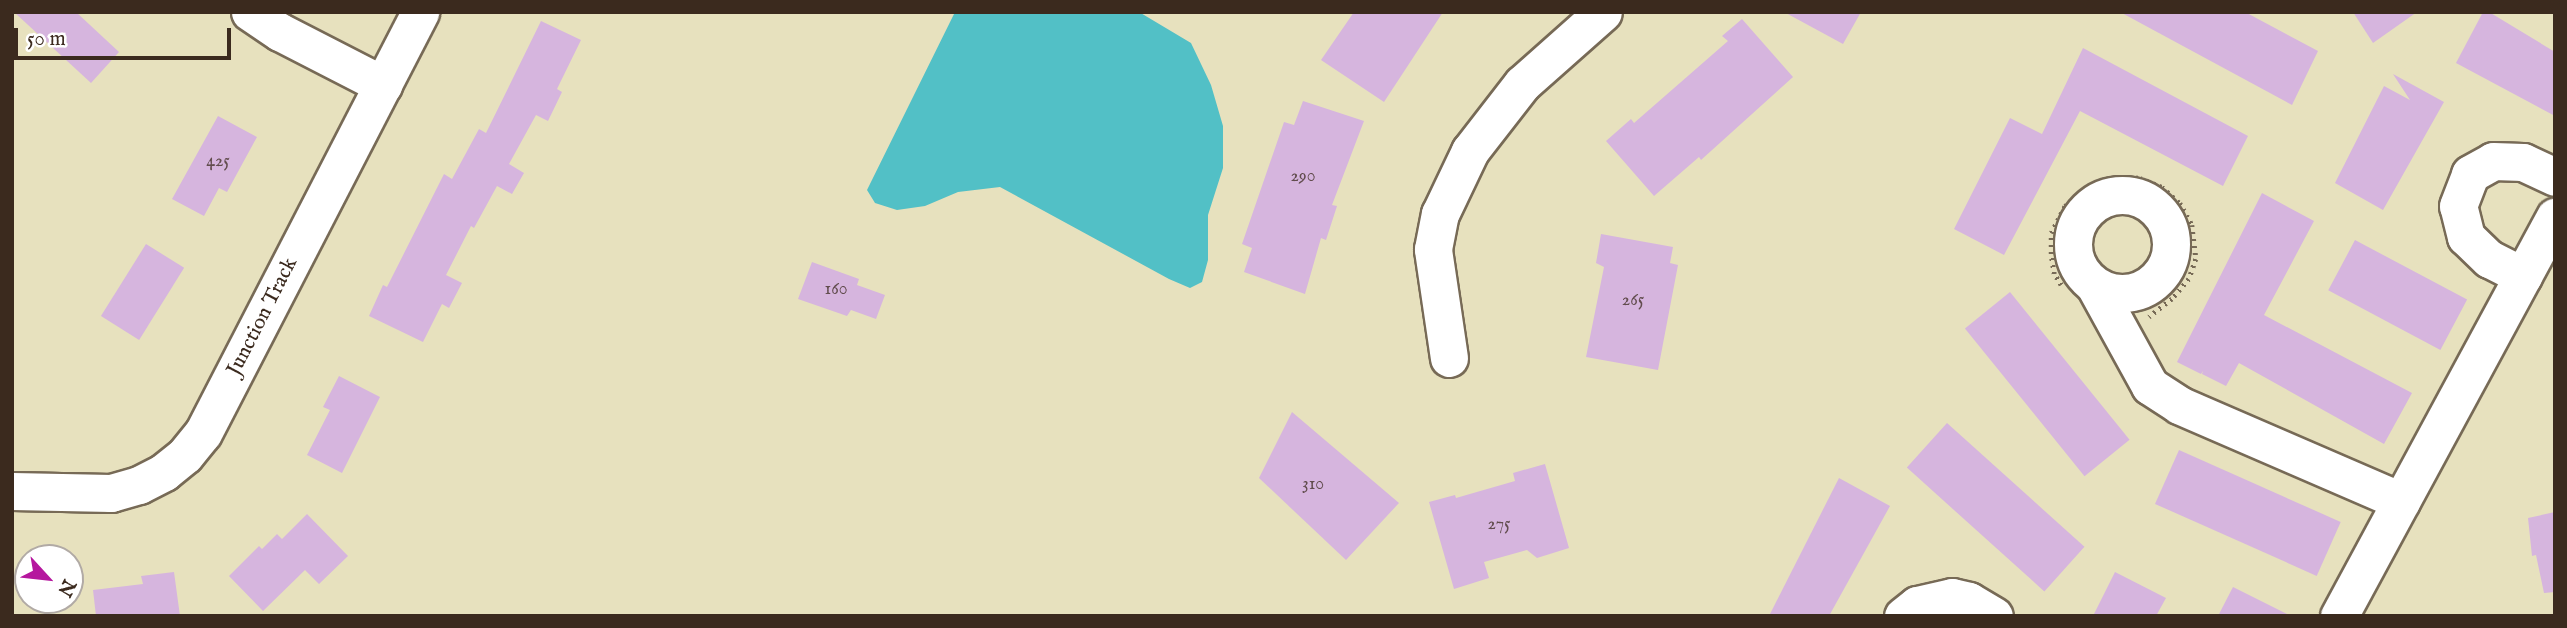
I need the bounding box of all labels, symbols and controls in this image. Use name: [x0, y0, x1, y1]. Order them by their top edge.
scale bar: [18, 14, 234, 58]
text: 50 m: [27, 26, 66, 53]
house number: 425: [206, 151, 230, 173]
house number: 290: [1290, 166, 1316, 188]
street label: Junction Track: [222, 254, 304, 380]
house number: 160: [824, 279, 848, 301]
house number: 265: [1622, 290, 1644, 312]
house number: 310: [1302, 474, 1324, 496]
house number: 275: [1487, 514, 1511, 536]
north arrow: [14, 544, 84, 614]
text: N: [52, 575, 80, 600]

